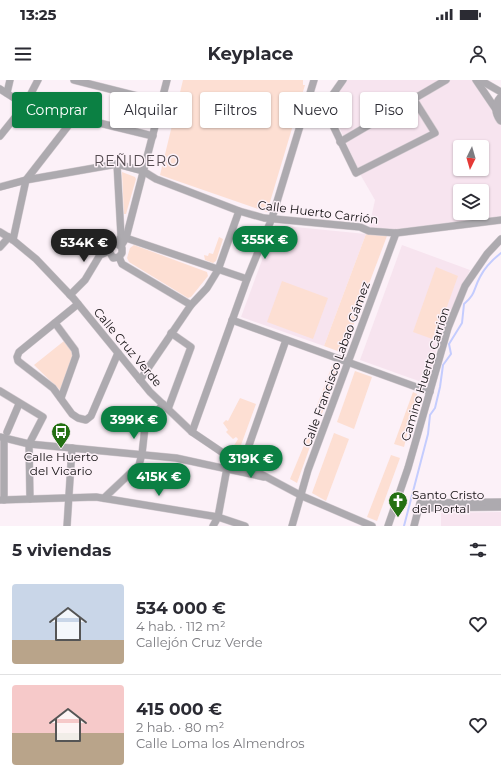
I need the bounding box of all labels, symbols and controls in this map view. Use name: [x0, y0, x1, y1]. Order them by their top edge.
text: 13:25: [20, 5, 56, 24]
icon: menu: [12, 43, 34, 65]
text: Keyplace: [208, 43, 293, 65]
icon: person: [467, 43, 489, 65]
chip: Comprar: [12, 92, 102, 128]
chip: Alquilar: [110, 92, 192, 128]
chip: Filtros: [200, 92, 271, 128]
chip: Nuevo: [279, 92, 352, 128]
chip: Piso: [360, 92, 418, 128]
north arrow: [453, 140, 489, 176]
map controls: [453, 140, 489, 220]
district label: REÑIDERO: [94, 152, 180, 170]
button: layers: [453, 184, 489, 220]
street label: Calle Huerto Carrión: [257, 197, 379, 227]
pin: 355K €: [232, 226, 298, 260]
pin: 534K €: [51, 229, 117, 263]
text: 355K €: [242, 231, 288, 247]
text: 534K €: [60, 234, 108, 250]
street label: Calle Francisco Labao Gámez: [299, 279, 373, 449]
street label: Calle Cruz Verde: [91, 305, 165, 389]
street label: Camino Huerto Carrión: [397, 305, 453, 443]
pin: 399K €: [101, 406, 167, 440]
text: 399K €: [110, 411, 158, 427]
bus stop icon: Calle Huerto del Vicario: [50, 421, 72, 449]
pin: 319K €: [218, 445, 284, 479]
place label: Calle Huerto del Vicario: [24, 449, 98, 478]
text: 319K €: [229, 450, 273, 466]
pin: 415K €: [126, 463, 192, 497]
text: 415K €: [136, 468, 182, 484]
place label: Santo Cristo del Portal: [412, 487, 484, 516]
church icon: Santo Cristo del Portal: [387, 490, 409, 518]
icon: filters: [467, 539, 489, 561]
text: 5 viviendas: [12, 540, 111, 560]
text: 534 000 €: [136, 598, 226, 618]
icon: home: [44, 600, 92, 648]
icon: heart: [467, 613, 489, 635]
text: 4 hab. · 112 m²: [136, 618, 225, 634]
text: Callejón Cruz Verde: [136, 634, 263, 650]
text: 415 000 €: [136, 699, 222, 719]
icon: home: [44, 701, 92, 749]
icon: heart: [467, 714, 489, 736]
text: 2 hab. · 80 m²: [136, 719, 224, 735]
text: Calle Loma los Almendros: [136, 735, 305, 751]

